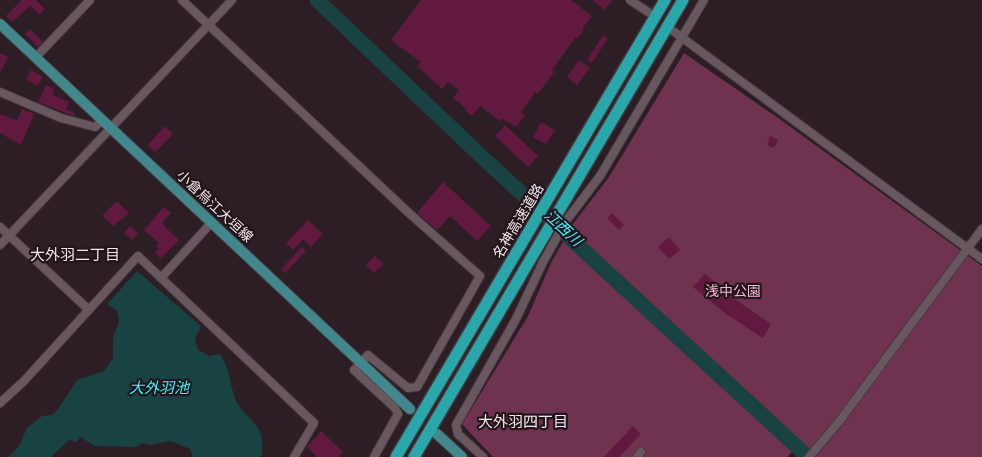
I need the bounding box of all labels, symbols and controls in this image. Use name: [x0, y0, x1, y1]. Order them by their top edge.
street label: 小倉烏江大垣線: [173, 165, 258, 246]
street label: 名神高速道路: [488, 180, 547, 262]
water label: 江西川: [540, 205, 588, 251]
district label: 大外羽二丁目: [30, 244, 120, 264]
park label: 浅中公園: [705, 281, 761, 300]
water label: 大外羽池: [129, 377, 191, 397]
district label: 大外羽四丁目: [478, 411, 568, 431]

